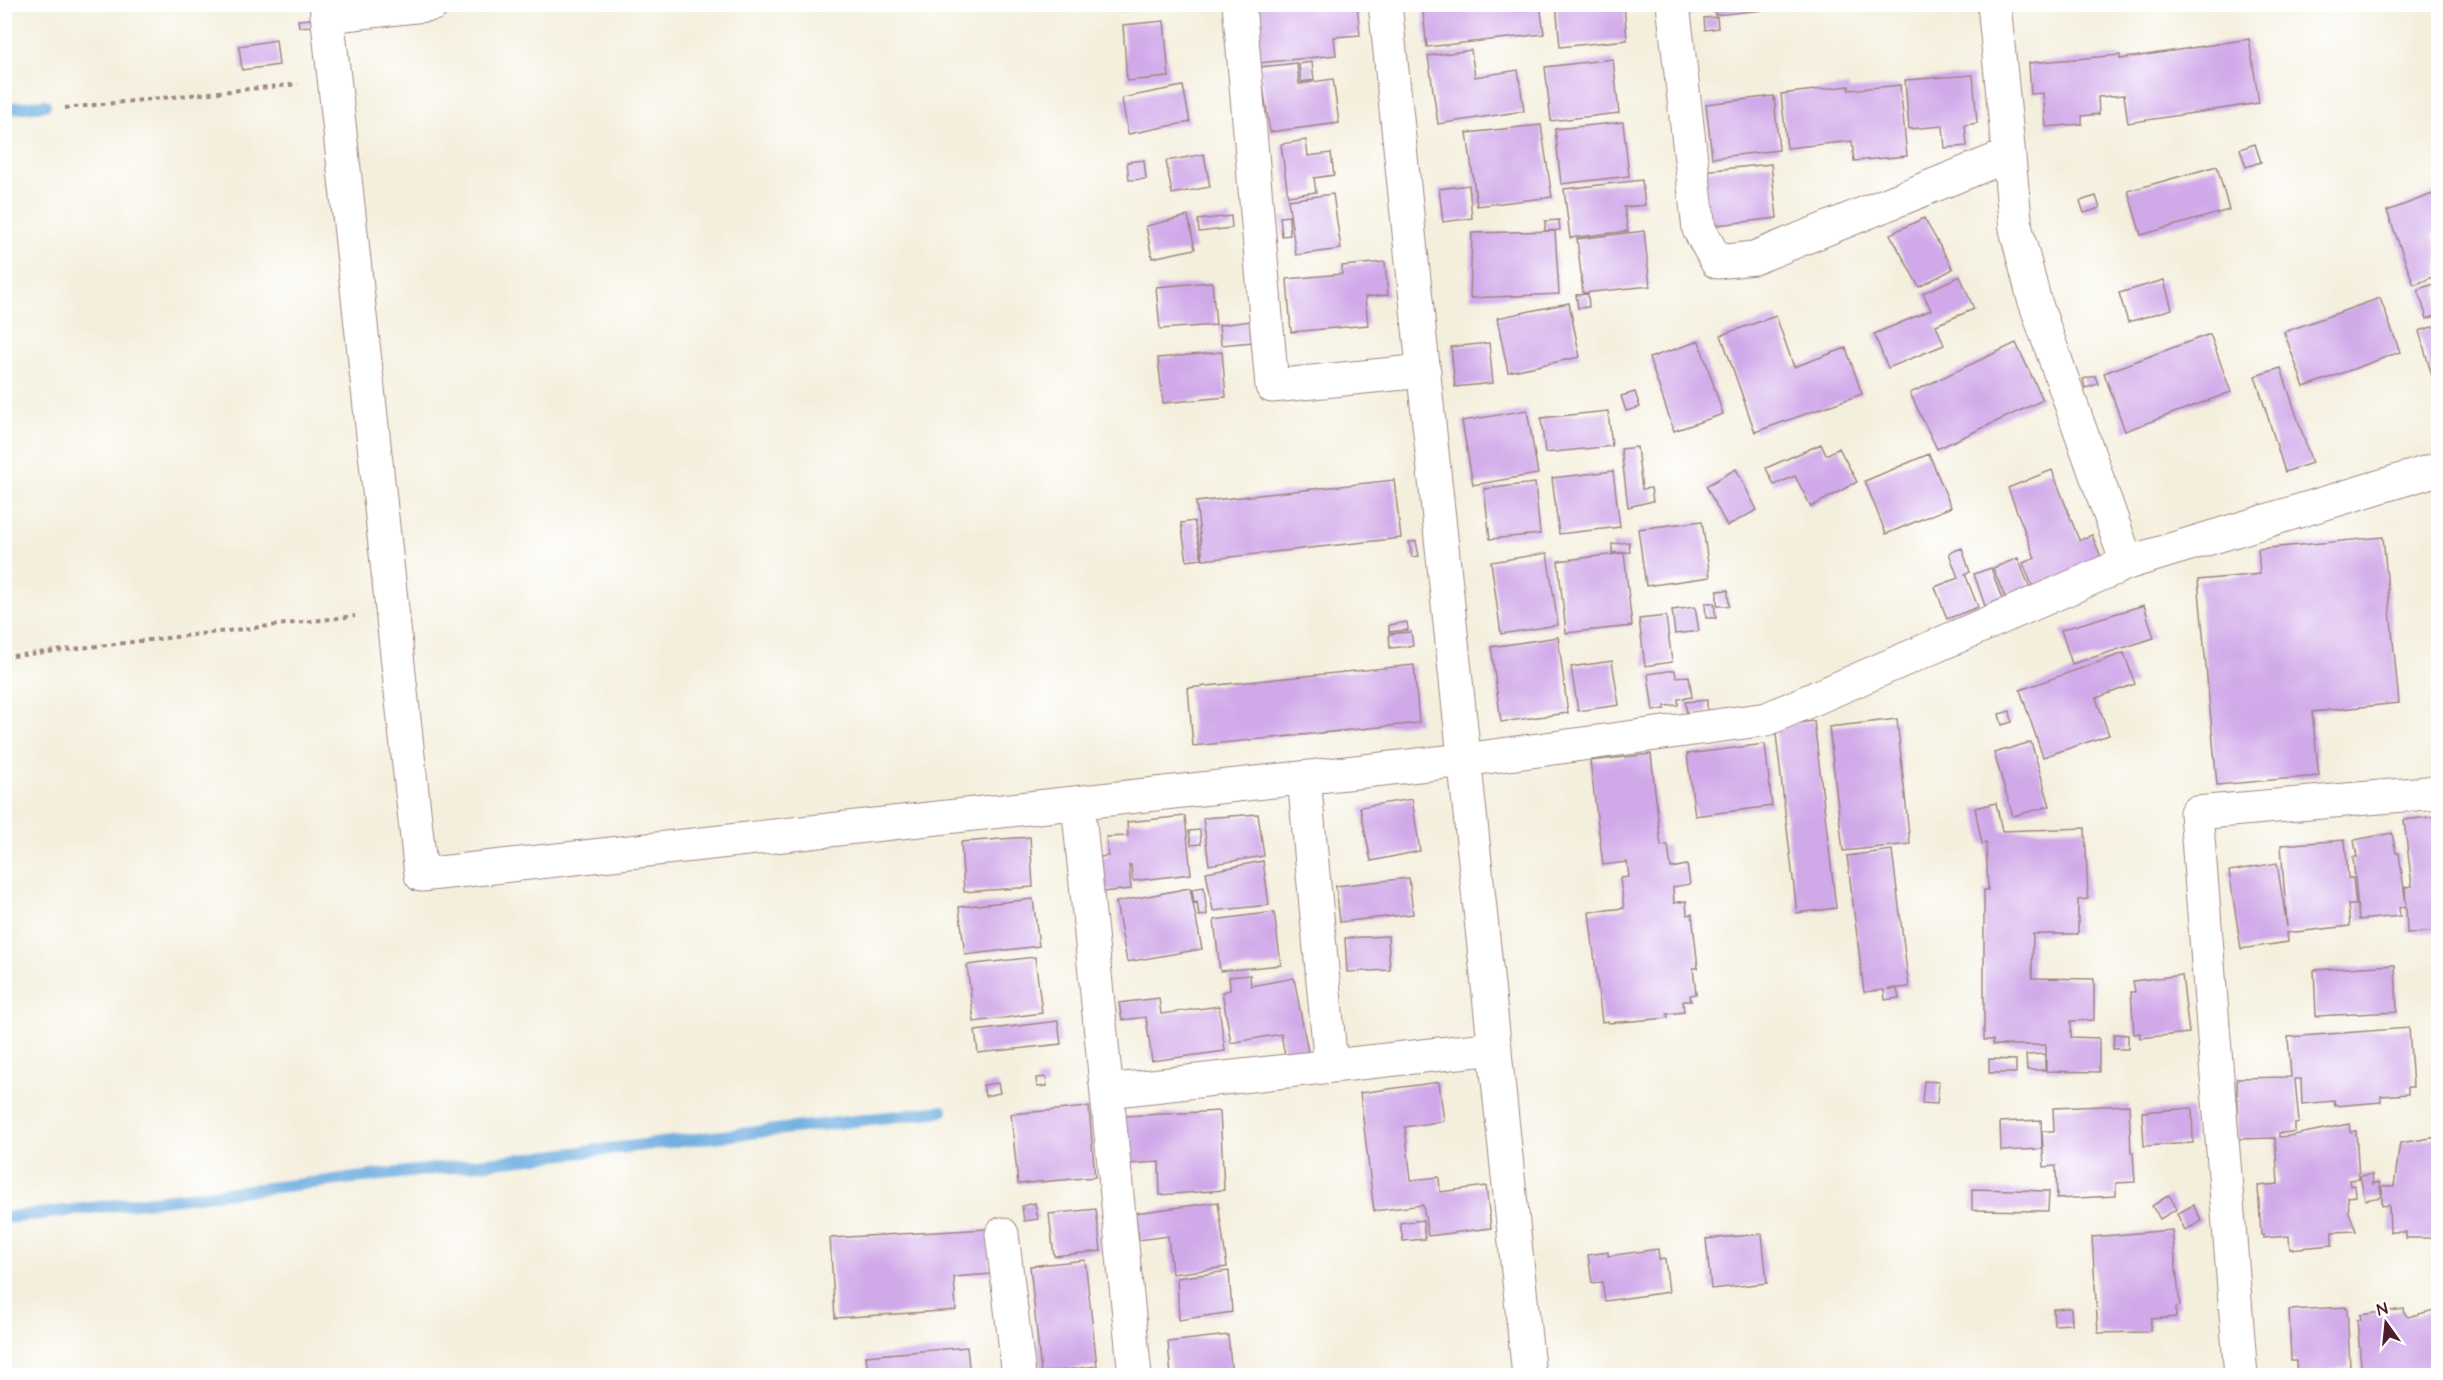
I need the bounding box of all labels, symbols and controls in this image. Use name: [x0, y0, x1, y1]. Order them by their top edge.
north arrow: [2356, 1293, 2416, 1353]
text: N: [2375, 1298, 2390, 1321]

